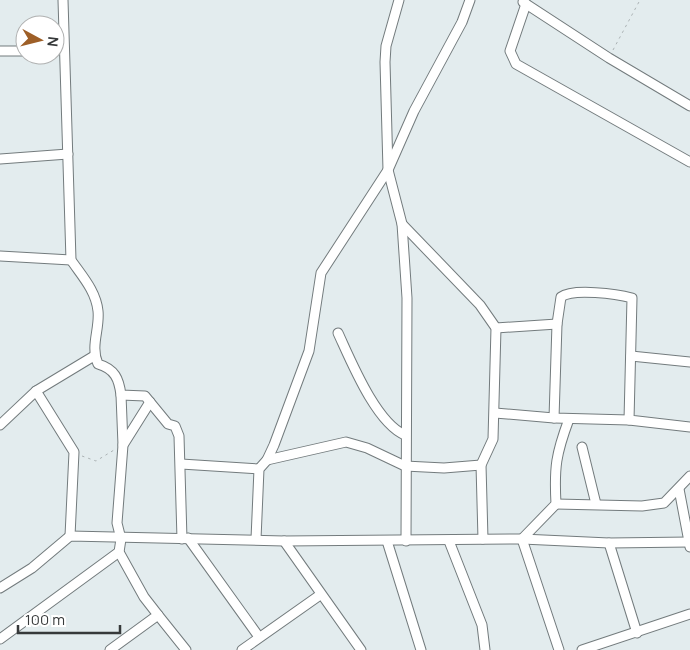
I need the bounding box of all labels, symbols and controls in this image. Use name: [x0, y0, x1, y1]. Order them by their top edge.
north arrow: [15, 15, 65, 65]
text: N: [43, 35, 63, 48]
scale bar: [18, 602, 120, 634]
text: 100 m: [25, 609, 65, 630]

